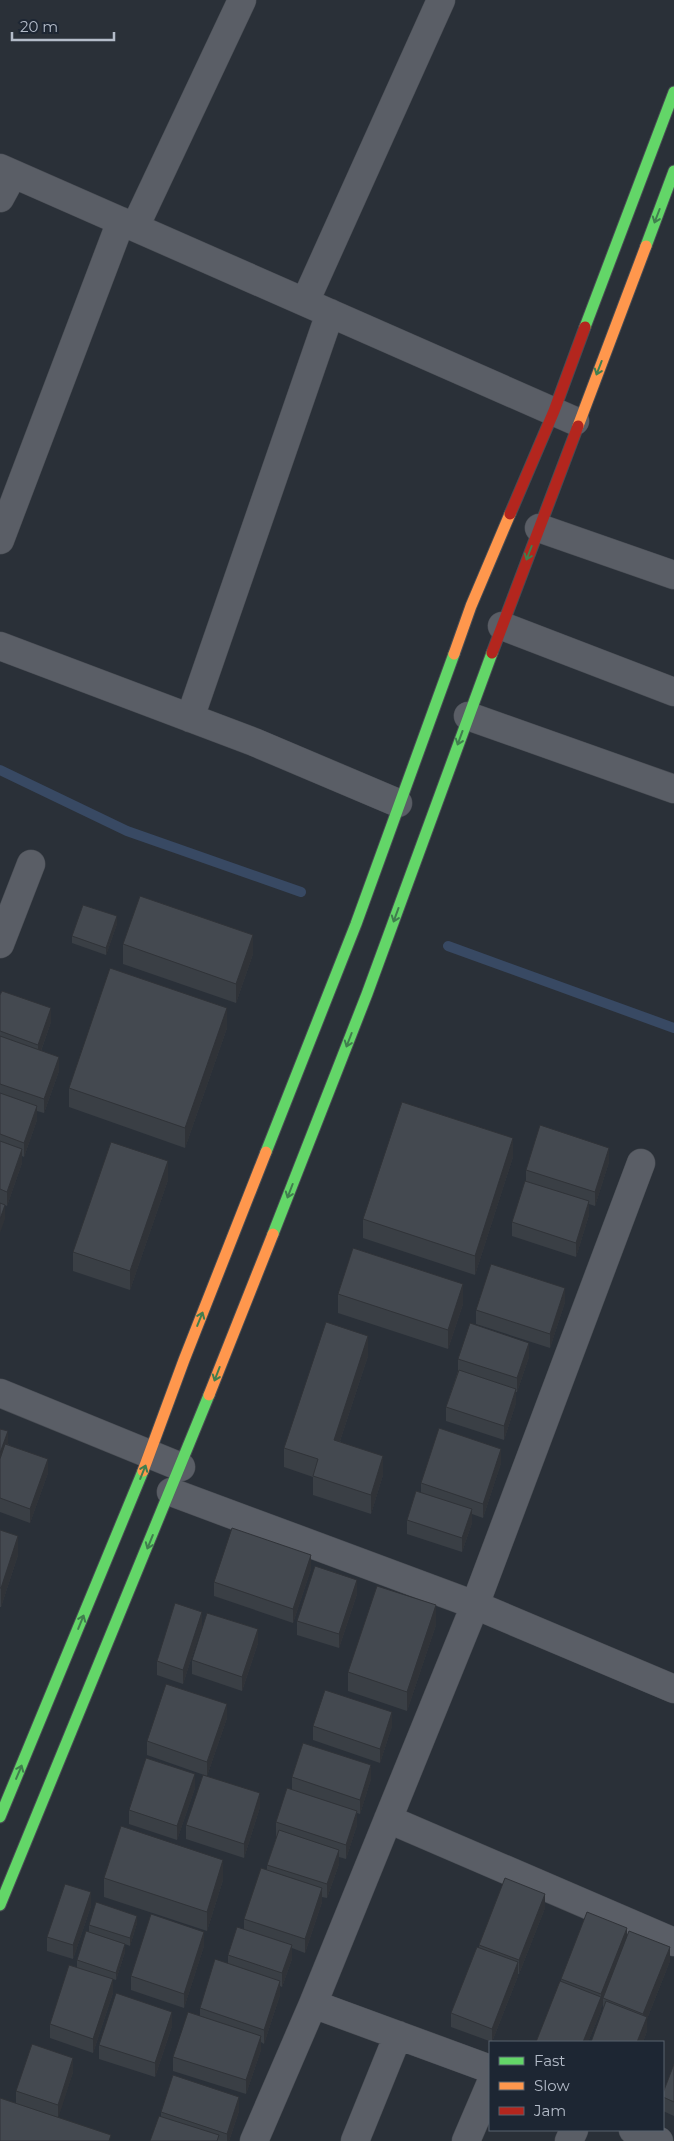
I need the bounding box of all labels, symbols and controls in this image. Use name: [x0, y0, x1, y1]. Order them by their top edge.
scale bar: [12, 10, 115, 42]
text: 20 m: [20, 17, 58, 36]
one-way arrow: [652, 208, 661, 223]
one-way arrow: [594, 360, 603, 375]
one-way arrow: [524, 545, 533, 560]
one-way arrow: [455, 730, 464, 745]
one-way arrow: [391, 907, 400, 923]
one-way arrow: [344, 1031, 353, 1047]
one-way arrow: [284, 1183, 294, 1198]
one-way arrow: [196, 1312, 205, 1327]
one-way arrow: [212, 1367, 221, 1382]
one-way arrow: [139, 1465, 148, 1480]
one-way arrow: [145, 1534, 154, 1549]
one-way arrow: [77, 1615, 87, 1630]
one-way arrow: [14, 1765, 24, 1780]
legend: [489, 2041, 664, 2131]
text: Fast: [534, 2051, 565, 2070]
text: Slow: [534, 2076, 570, 2095]
text: Jam: [533, 2101, 566, 2120]

